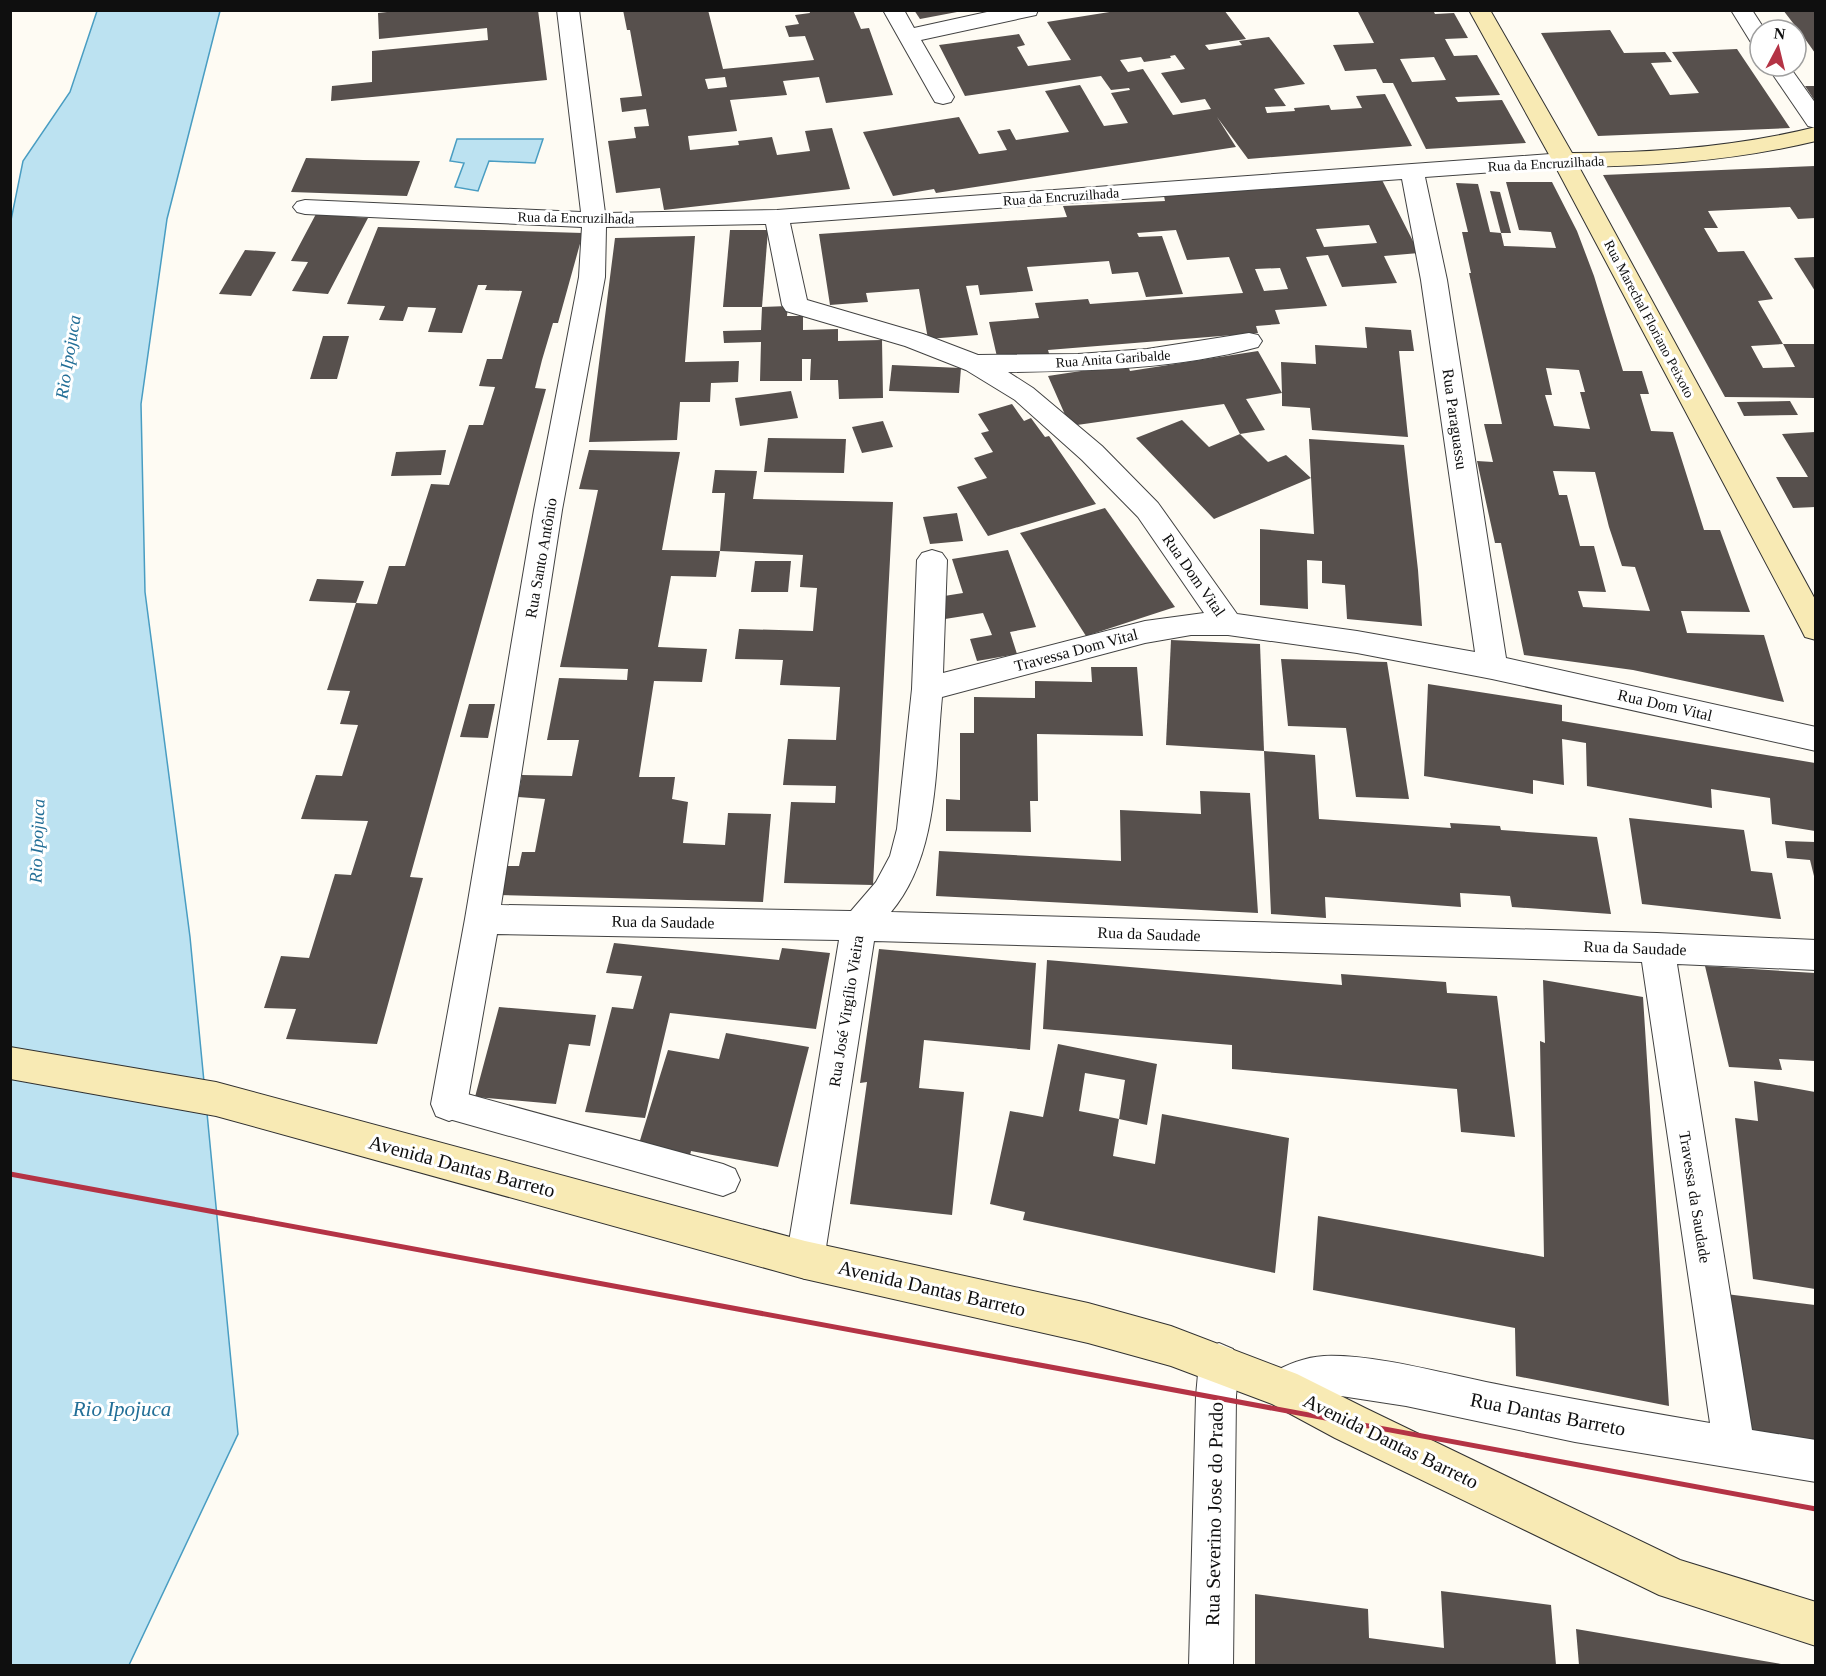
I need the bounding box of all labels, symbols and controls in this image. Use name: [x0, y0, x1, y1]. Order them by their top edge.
north arrow: [1748, 18, 1808, 78]
text: N: [1773, 24, 1787, 43]
street label: Rua da Encruzilhada: [1487, 153, 1605, 175]
street label: Rua da Encruzilhada: [1002, 185, 1120, 209]
street label: Rua da Encruzilhada: [518, 209, 635, 227]
street label: Rua Marechal Floriano Peixoto: [1601, 238, 1697, 400]
water label: Rio Ipojuca: [51, 314, 84, 401]
street label: Rua Anita Garibalde: [1055, 348, 1171, 370]
street label: Rua Paraguassu: [1439, 367, 1470, 471]
street label: Rua Santo Antônio: [522, 497, 560, 619]
street label: Rua Dom Vital: [1159, 531, 1229, 620]
street label: Travessa Dom Vital: [1012, 625, 1140, 675]
street label: Rua Dom Vital: [1616, 686, 1714, 724]
water label: Rio Ipojuca: [25, 798, 48, 885]
street label: Rua da Saudade: [611, 913, 715, 931]
street label: Rua da Saudade: [1097, 924, 1201, 944]
street label: Rua José Virgílio Vieira: [826, 934, 867, 1088]
street label: Rua da Saudade: [1583, 938, 1687, 958]
street label: Travessa da Saudade: [1676, 1130, 1714, 1264]
street label: Avenida Dantas Barreto: [367, 1131, 557, 1201]
street label: Avenida Dantas Barreto: [836, 1256, 1028, 1320]
street label: Rua Dantas Barreto: [1468, 1388, 1628, 1440]
street label: Avenida Dantas Barreto: [1300, 1389, 1482, 1493]
water label: Rio Ipojuca: [72, 1397, 171, 1421]
street label: Rua Severino Jose do Prado: [1201, 1402, 1227, 1626]

